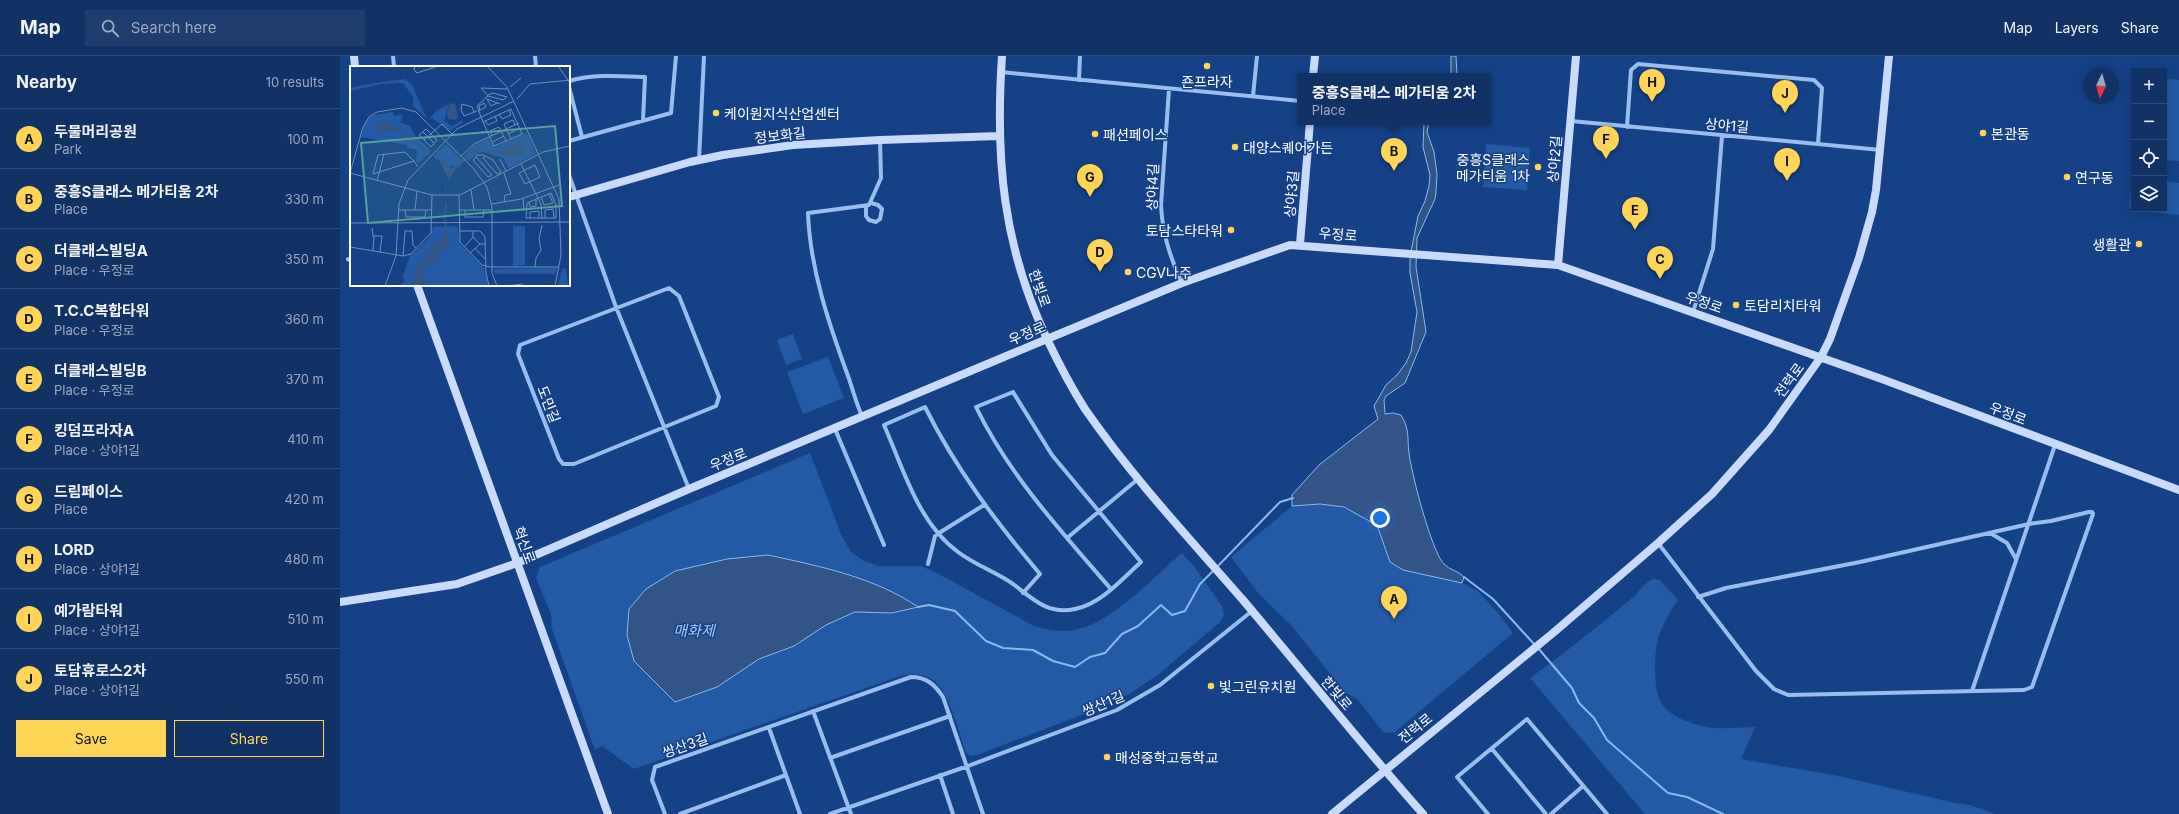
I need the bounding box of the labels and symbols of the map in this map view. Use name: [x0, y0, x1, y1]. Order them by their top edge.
marker: 죤프라자: [1202, 61, 1212, 71]
inset map: [350, 66, 570, 286]
north arrow: [2083, 68, 2119, 104]
pin: H: [1639, 69, 1665, 102]
place label: 죤프라자: [1181, 73, 1233, 90]
pin: J: [1772, 80, 1798, 113]
place label: 케이원지식산업센터: [724, 105, 840, 122]
marker: 케이원지식산업센터: [711, 108, 721, 118]
street label: 상야1길: [1704, 115, 1750, 135]
street label: 정보화길: [753, 123, 807, 147]
place label: 본관동: [1991, 125, 2030, 142]
place label: 패션페이스: [1103, 126, 1168, 143]
pin: F: [1593, 126, 1619, 159]
marker: 본관동: [1978, 128, 1988, 138]
marker: 패션페이스: [1090, 129, 1100, 139]
street label: 상야2길: [1543, 135, 1565, 183]
pin: B: [1381, 138, 1407, 171]
place label: 대양스퀘어가든: [1243, 139, 1333, 156]
marker: 대양스퀘어가든: [1230, 142, 1240, 152]
pin: I: [1774, 148, 1800, 181]
place label: 중흥S클래스 메가티움 1차: [1456, 151, 1530, 184]
marker: 중흥S클래스 메가티움 1차: [1533, 162, 1543, 172]
street label: 상야4길: [1143, 163, 1161, 211]
pin: G: [1077, 164, 1103, 197]
place label: 연구동: [2075, 169, 2114, 186]
street label: 상야3길: [1280, 170, 1302, 218]
marker: 연구동: [2062, 172, 2072, 182]
pin: E: [1622, 197, 1648, 230]
place label: 토담스타타워: [1146, 222, 1223, 239]
street label: 우정로: [1318, 224, 1358, 244]
marker: 토담스타타워: [1226, 225, 1236, 235]
place label: 생활관: [2092, 236, 2131, 253]
pin: D: [1087, 239, 1113, 272]
marker: 생활관: [2134, 239, 2144, 249]
pin: C: [1647, 246, 1673, 279]
place label: CGV나주: [1136, 264, 1192, 281]
street label: 한빛로: [1026, 267, 1054, 309]
marker: CGV나주: [1123, 267, 1133, 277]
street label: 우정로: [1683, 288, 1725, 316]
place label: 토담리치타워: [1744, 297, 1821, 314]
marker: 토담리치타워: [1731, 300, 1741, 310]
street label: 우정로: [1006, 318, 1048, 348]
street label: 전력로: [1771, 359, 1807, 401]
street label: 도민길: [534, 383, 564, 425]
street label: 우정로: [1987, 398, 2029, 428]
street label: 우정로: [707, 444, 749, 474]
your location: [1370, 508, 1390, 528]
street label: 혁신로: [510, 524, 540, 566]
pin: A: [1381, 586, 1407, 619]
water label: 매화제: [673, 621, 717, 640]
street label: 한빛로: [1318, 673, 1356, 713]
place label: 빛그린유치원: [1219, 678, 1296, 695]
marker: 빛그린유치원: [1206, 681, 1216, 691]
street label: 쌍산1길: [1079, 687, 1127, 719]
street label: 전력로: [1395, 709, 1435, 747]
street label: 쌍산3길: [660, 729, 710, 761]
place label: 매성중학고등학교: [1115, 749, 1218, 766]
marker: 매성중학고등학교: [1102, 752, 1112, 762]

